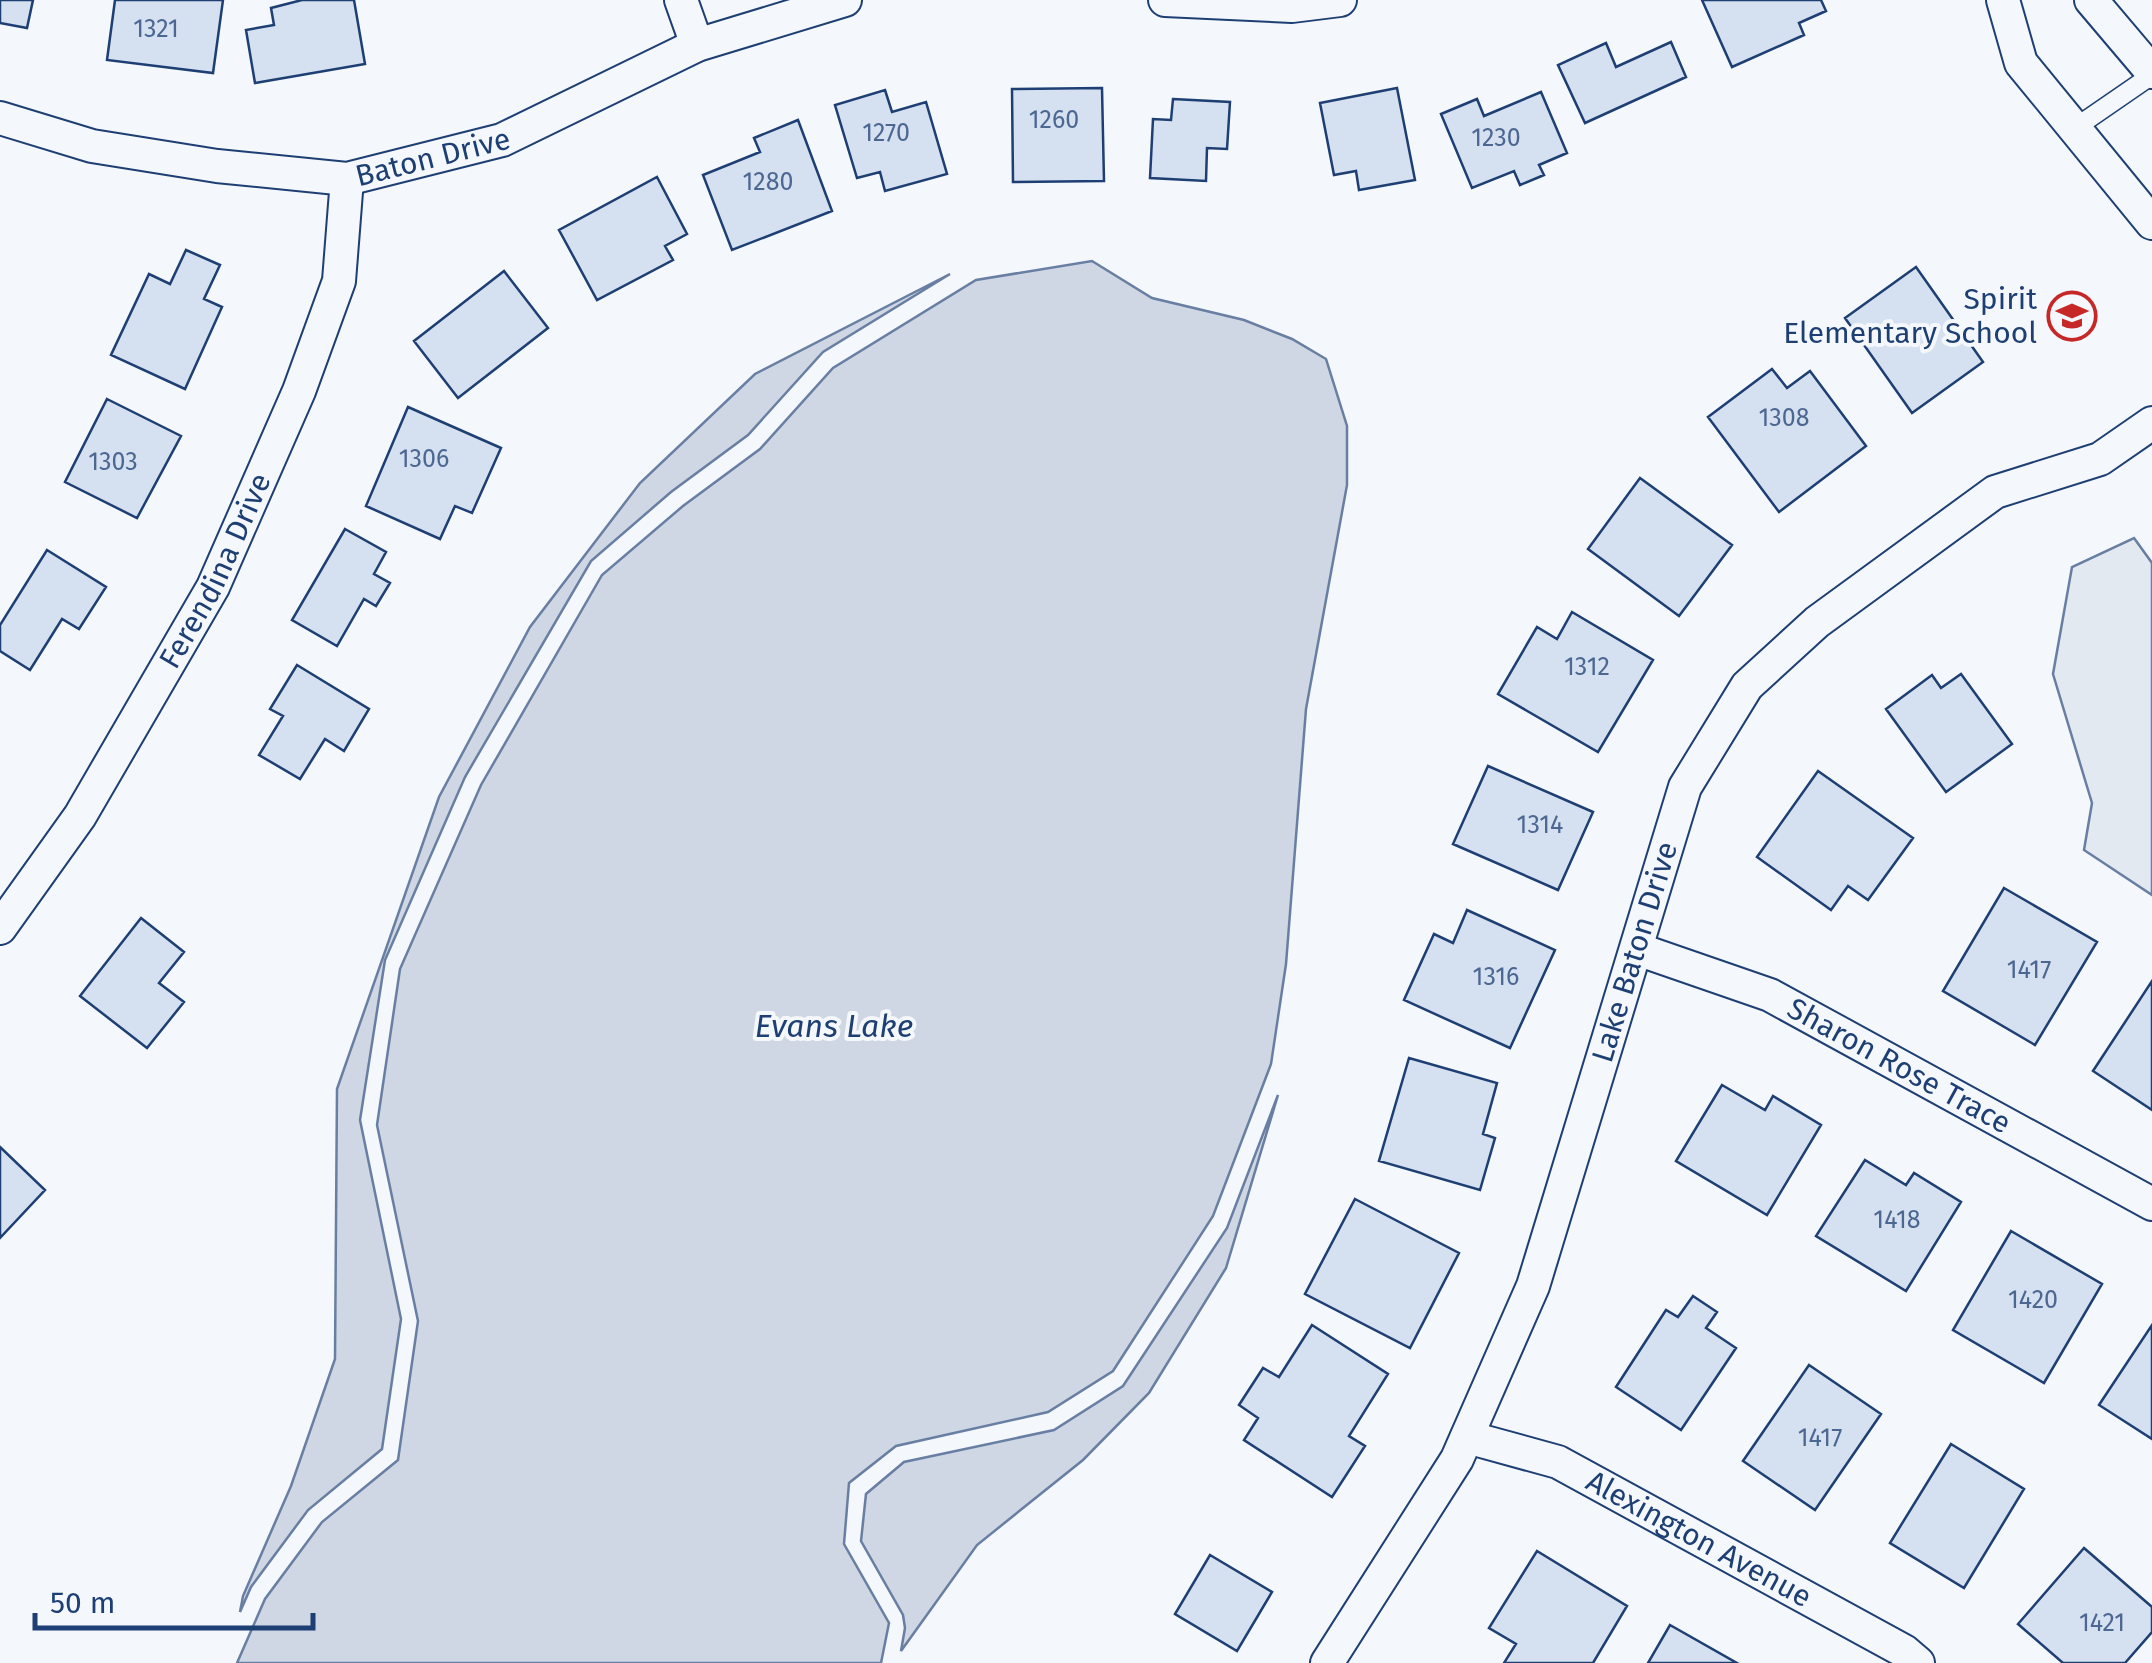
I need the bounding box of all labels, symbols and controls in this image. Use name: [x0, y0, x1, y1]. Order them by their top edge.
house number: 1321: [133, 14, 179, 44]
house number: 1260: [1029, 105, 1079, 135]
house number: 1270: [862, 118, 910, 148]
street label: Baton Drive: [352, 121, 514, 194]
house number: 1230: [1471, 123, 1521, 153]
house number: 1280: [743, 167, 793, 197]
place label: Spirit Elementary School: [1783, 281, 2037, 351]
school or university icon: Spirit Elementary School: [2046, 290, 2098, 342]
house number: 1308: [1758, 403, 1810, 433]
house number: 1306: [399, 444, 449, 474]
house number: 1303: [88, 447, 138, 477]
street label: Ferendina Drive: [152, 468, 279, 675]
house number: 1312: [1564, 652, 1610, 682]
house number: 1314: [1517, 810, 1563, 840]
street label: Lake Baton Drive: [1584, 837, 1685, 1067]
house number: 1417: [2007, 955, 2051, 985]
house number: 1316: [1473, 962, 1519, 992]
street label: Sharon Rose Trace: [1781, 990, 2017, 1141]
water label: Evans Lake: [755, 1007, 913, 1045]
house number: 1418: [1873, 1205, 1921, 1235]
house number: 1420: [2008, 1285, 2058, 1315]
house number: 1417: [1798, 1423, 1842, 1453]
street label: Alexington Avenue: [1580, 1463, 1818, 1615]
scale bar: [35, 1568, 312, 1630]
text: 50 m: [50, 1585, 115, 1621]
house number: 1421: [2079, 1608, 2125, 1638]

